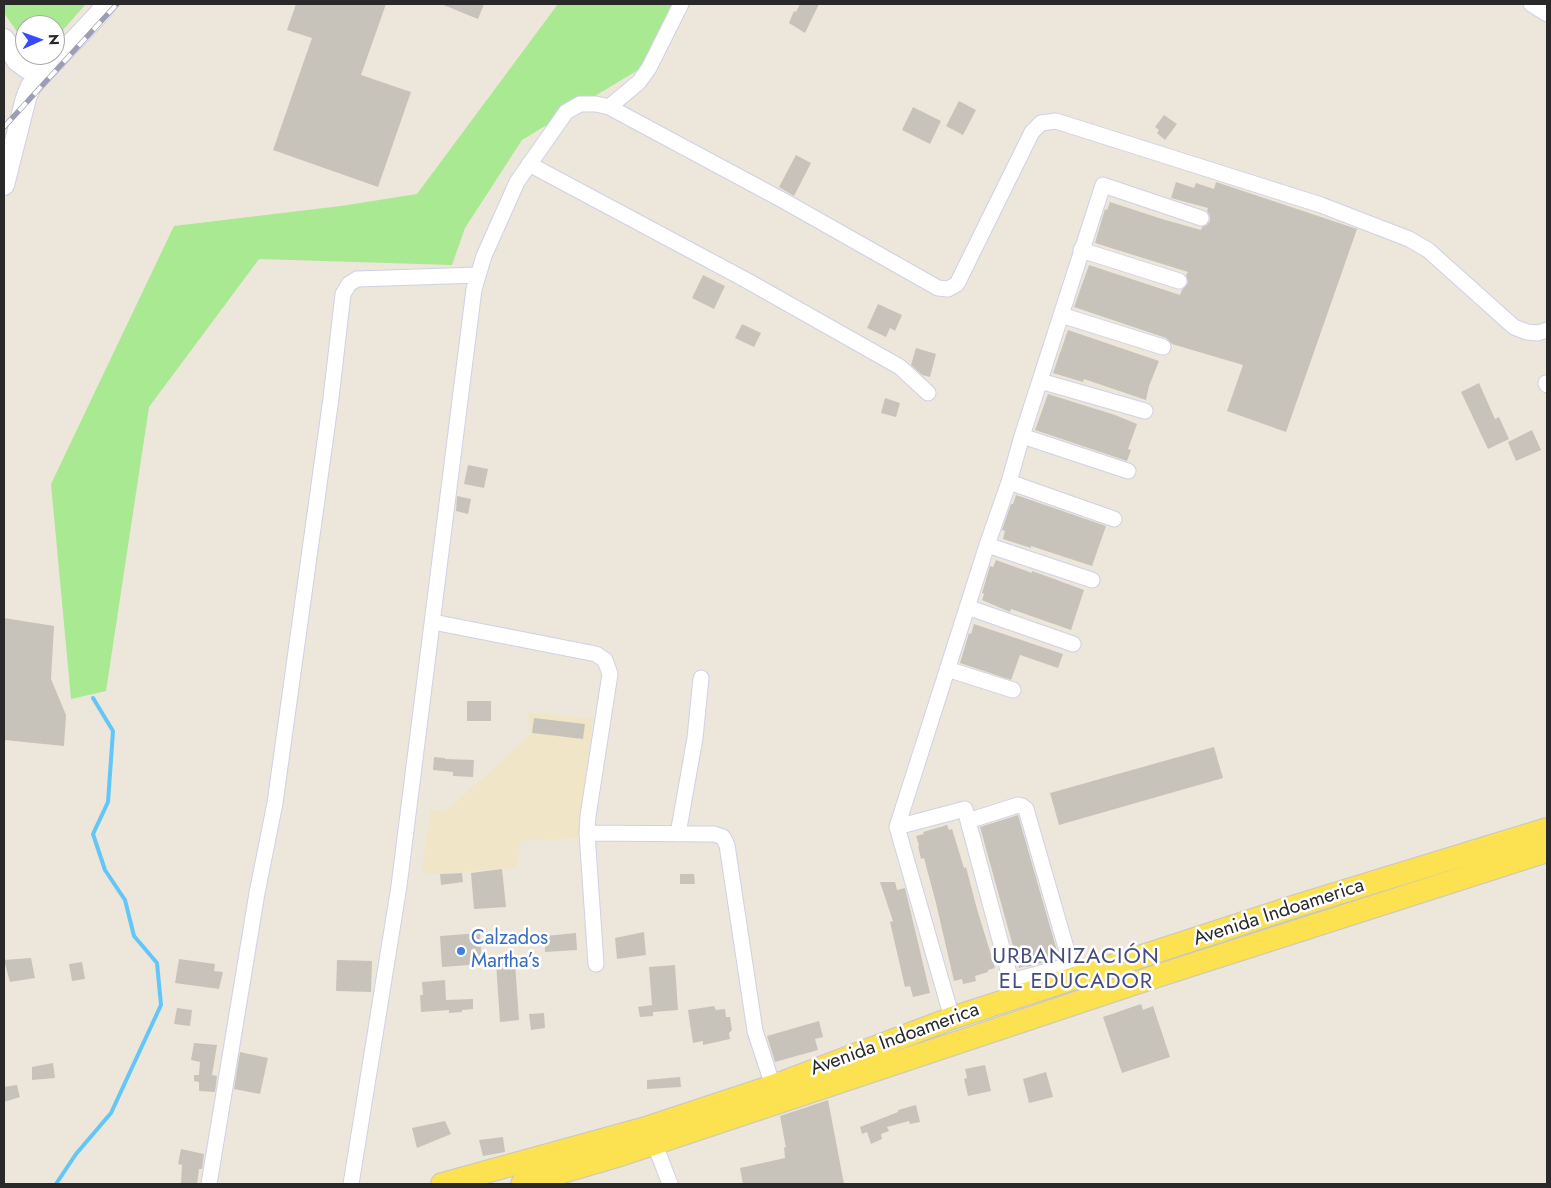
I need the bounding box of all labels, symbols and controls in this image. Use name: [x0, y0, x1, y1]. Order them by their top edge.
north arrow: [15, 15, 65, 65]
text: N: [44, 34, 64, 45]
street label: Avenida Indoamerica: [1191, 874, 1367, 952]
place label: Calzados Martha’s: [471, 927, 548, 974]
marker: Calzados Martha’s: [455, 945, 467, 957]
district label: URBANIZACIÓN EL EDUCADOR: [991, 945, 1161, 996]
street label: Avenida Indoamerica: [807, 998, 983, 1082]

